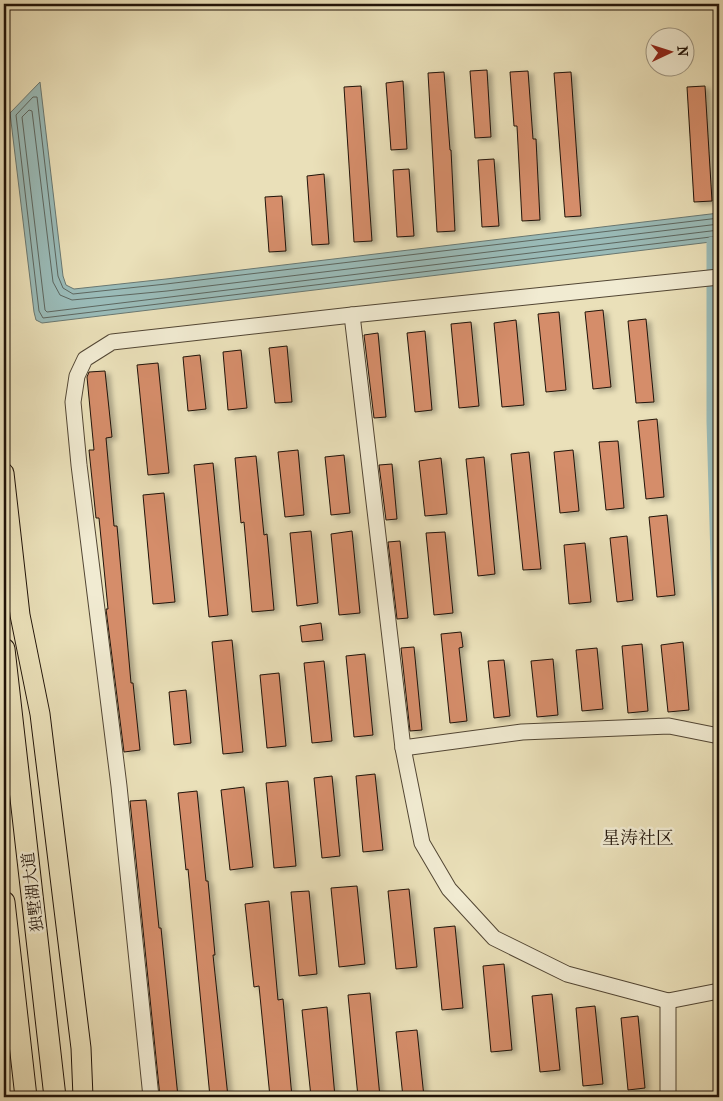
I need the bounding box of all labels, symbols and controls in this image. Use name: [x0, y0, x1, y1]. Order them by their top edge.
north arrow: [646, 28, 696, 78]
text: N: [674, 45, 691, 57]
district label: 星涛社区: [602, 828, 674, 849]
street label: 独墅湖大道: [18, 851, 47, 933]

